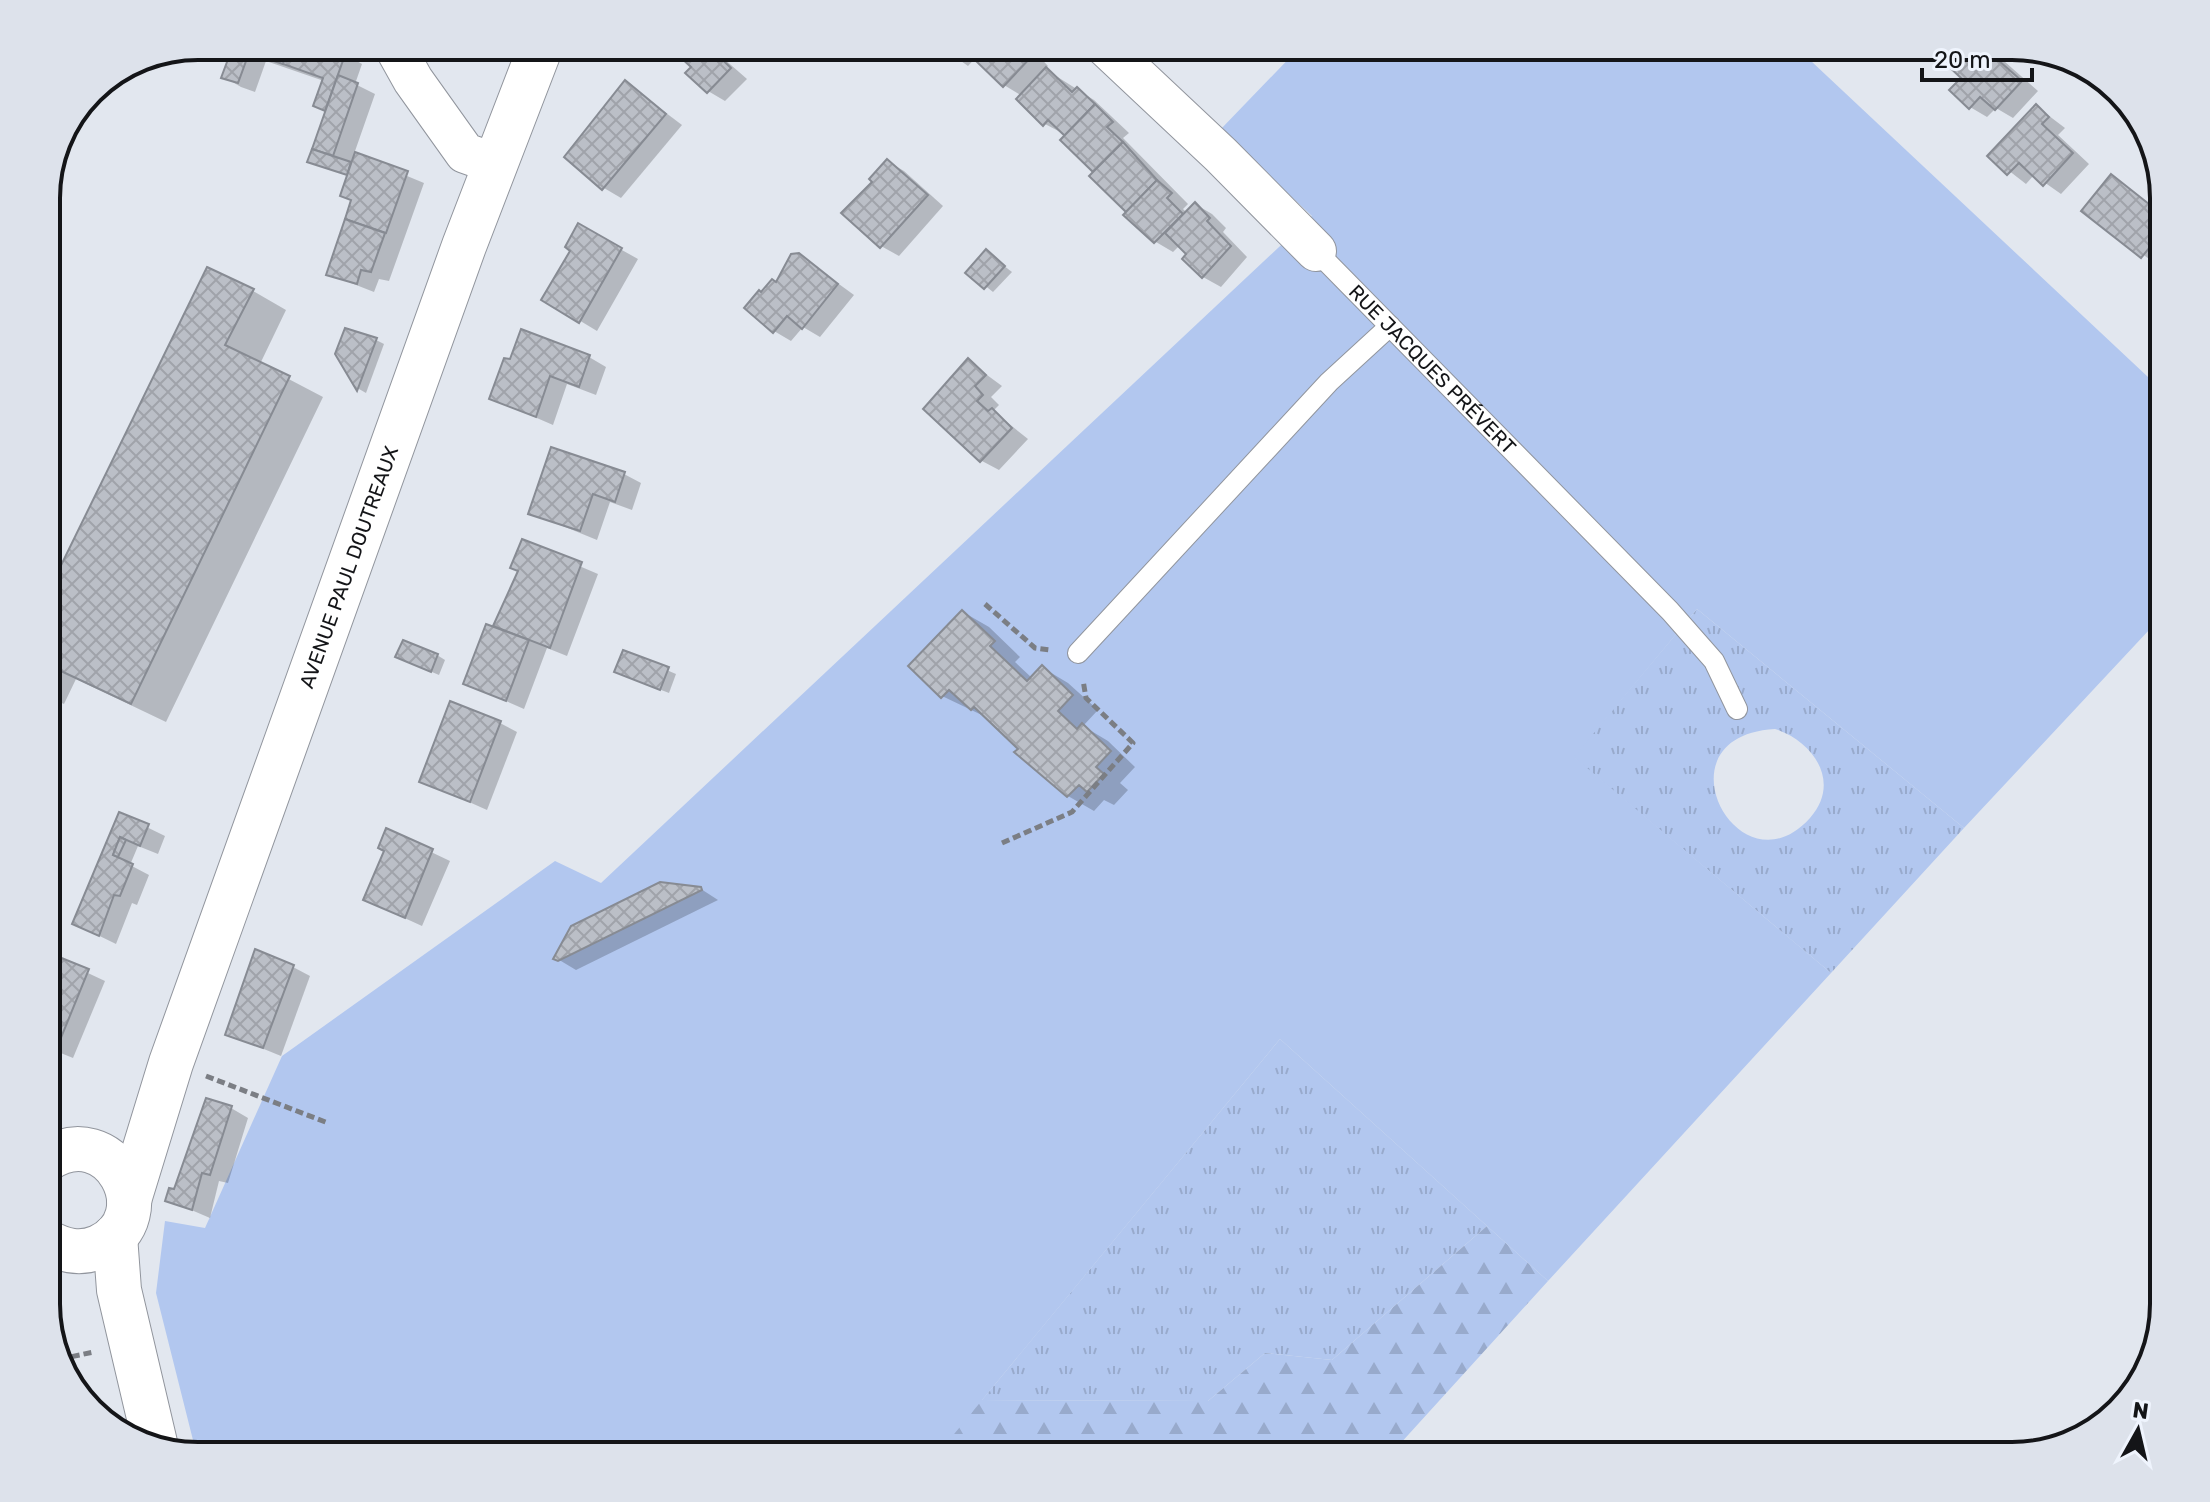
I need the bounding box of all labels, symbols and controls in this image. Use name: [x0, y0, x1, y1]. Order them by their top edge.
scale bar: [1922, 32, 2032, 82]
text: 20 m: [1934, 46, 1991, 74]
street label: RUE JACQUES PRÉVERT: [1344, 280, 1521, 459]
street label: AVENUE PAUL DOUTREAUX: [294, 443, 403, 692]
north arrow: [2098, 1390, 2178, 1470]
text: N: [2131, 1396, 2150, 1425]

